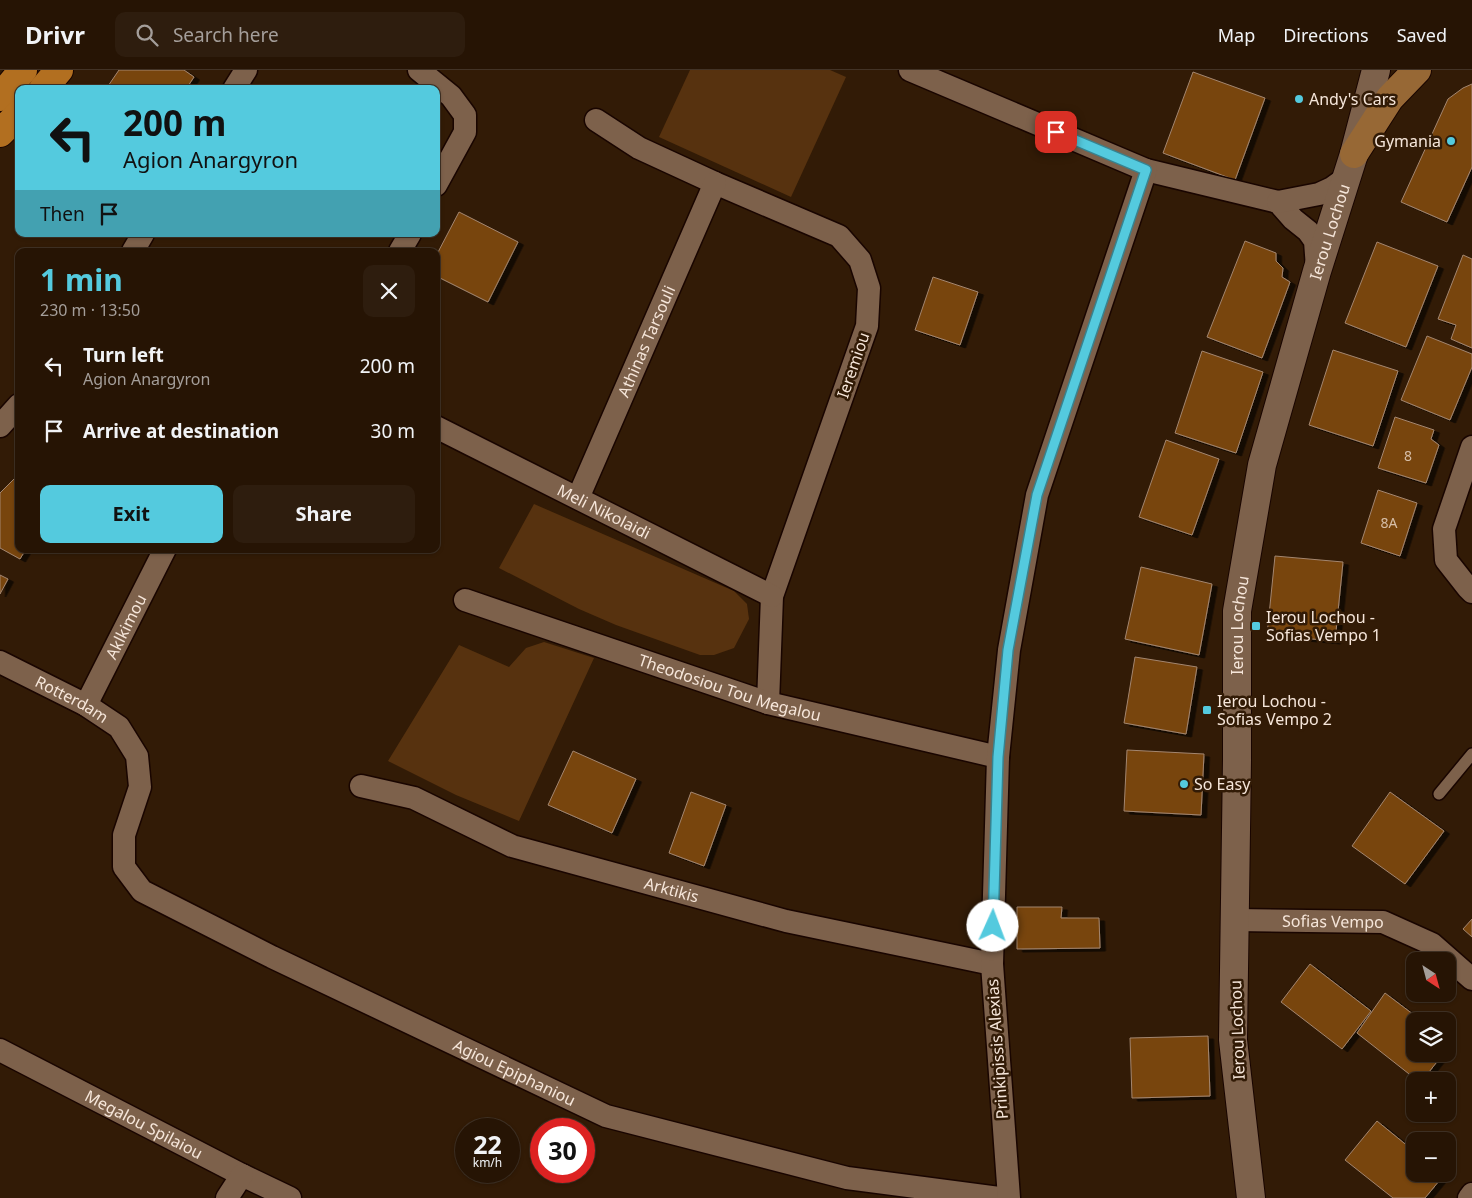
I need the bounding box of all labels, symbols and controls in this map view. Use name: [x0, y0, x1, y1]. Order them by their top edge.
search box: [115, 12, 465, 57]
text: Drivr: [25, 18, 85, 51]
icon: search: [133, 21, 161, 49]
text: Search here: [173, 22, 279, 48]
text: Map: [1218, 23, 1255, 47]
text: Directions: [1283, 23, 1369, 47]
text: Saved: [1397, 23, 1447, 47]
place label: Andy's Cars: [1309, 88, 1396, 110]
marker: Andy's Cars: [1293, 93, 1305, 105]
text: 200 m: [123, 99, 226, 146]
icon: left: [40, 105, 105, 170]
pin: [1035, 111, 1077, 153]
icon: arrive: [1042, 118, 1070, 146]
place label: Gymania: [1374, 130, 1441, 152]
marker: Gymania: [1445, 135, 1457, 147]
text: Agion Anargyron: [123, 144, 298, 174]
street label: Ierou Lochou: [1304, 181, 1355, 282]
icon: arrive: [95, 200, 123, 228]
text: Then: [40, 201, 85, 227]
text: 1 min: [40, 259, 123, 300]
button: close: [363, 265, 415, 317]
street label: Athinas Tarsouli: [612, 282, 680, 400]
text: 230 m · 13:50: [40, 299, 140, 321]
street label: Ieremiou: [831, 329, 875, 401]
text: Turn left: [83, 342, 164, 368]
icon: left: [40, 352, 68, 380]
text: 200 m: [360, 353, 415, 379]
text: Agion Anargyron: [83, 368, 210, 390]
icon: arrive: [40, 417, 68, 445]
text: Arrive at destination: [83, 418, 279, 444]
text: 30 m: [371, 418, 415, 444]
house number: 8: [1404, 446, 1412, 465]
street label: Meli Nikolaidi: [554, 479, 654, 544]
button: Exit: [40, 485, 223, 543]
button: Share: [233, 485, 415, 543]
house number: 8A: [1381, 513, 1398, 532]
street label: Ierou Lochou: [1226, 574, 1254, 675]
street label: Aklkimou: [100, 590, 151, 663]
place label: Ierou Lochou - Sofias Vempo 1: [1266, 606, 1381, 646]
marker: Ierou Lochou - Sofias Vempo 1: [1250, 620, 1262, 632]
street label: Theodosiou Tou Megalou: [636, 649, 823, 726]
street label: Rotterdam: [32, 670, 113, 728]
place label: Ierou Lochou - Sofias Vempo 2: [1217, 690, 1332, 730]
marker: Ierou Lochou - Sofias Vempo 2: [1201, 704, 1213, 716]
place label: So Easy: [1194, 773, 1251, 795]
marker: So Easy: [1178, 778, 1190, 790]
street label: Arktikis: [642, 872, 701, 908]
position arrow: [966, 899, 1018, 951]
street label: Sofias Vempo: [1282, 910, 1384, 933]
north arrow: [1406, 952, 1456, 1002]
map controls: [1406, 952, 1456, 1182]
street label: Prinkipissis Alexias: [981, 978, 1013, 1120]
street label: Ierou Lochou: [1224, 980, 1250, 1080]
button: layers: [1406, 1012, 1456, 1062]
street label: Agiou Epiphaniou: [450, 1034, 579, 1111]
button: +: [1406, 1072, 1456, 1122]
street label: Megalou Spilaiou: [81, 1085, 207, 1164]
speed limit sign: 30: [530, 1118, 595, 1183]
text: 22: [473, 1127, 502, 1161]
button: −: [1406, 1132, 1456, 1182]
text: km/h: [473, 1154, 502, 1171]

